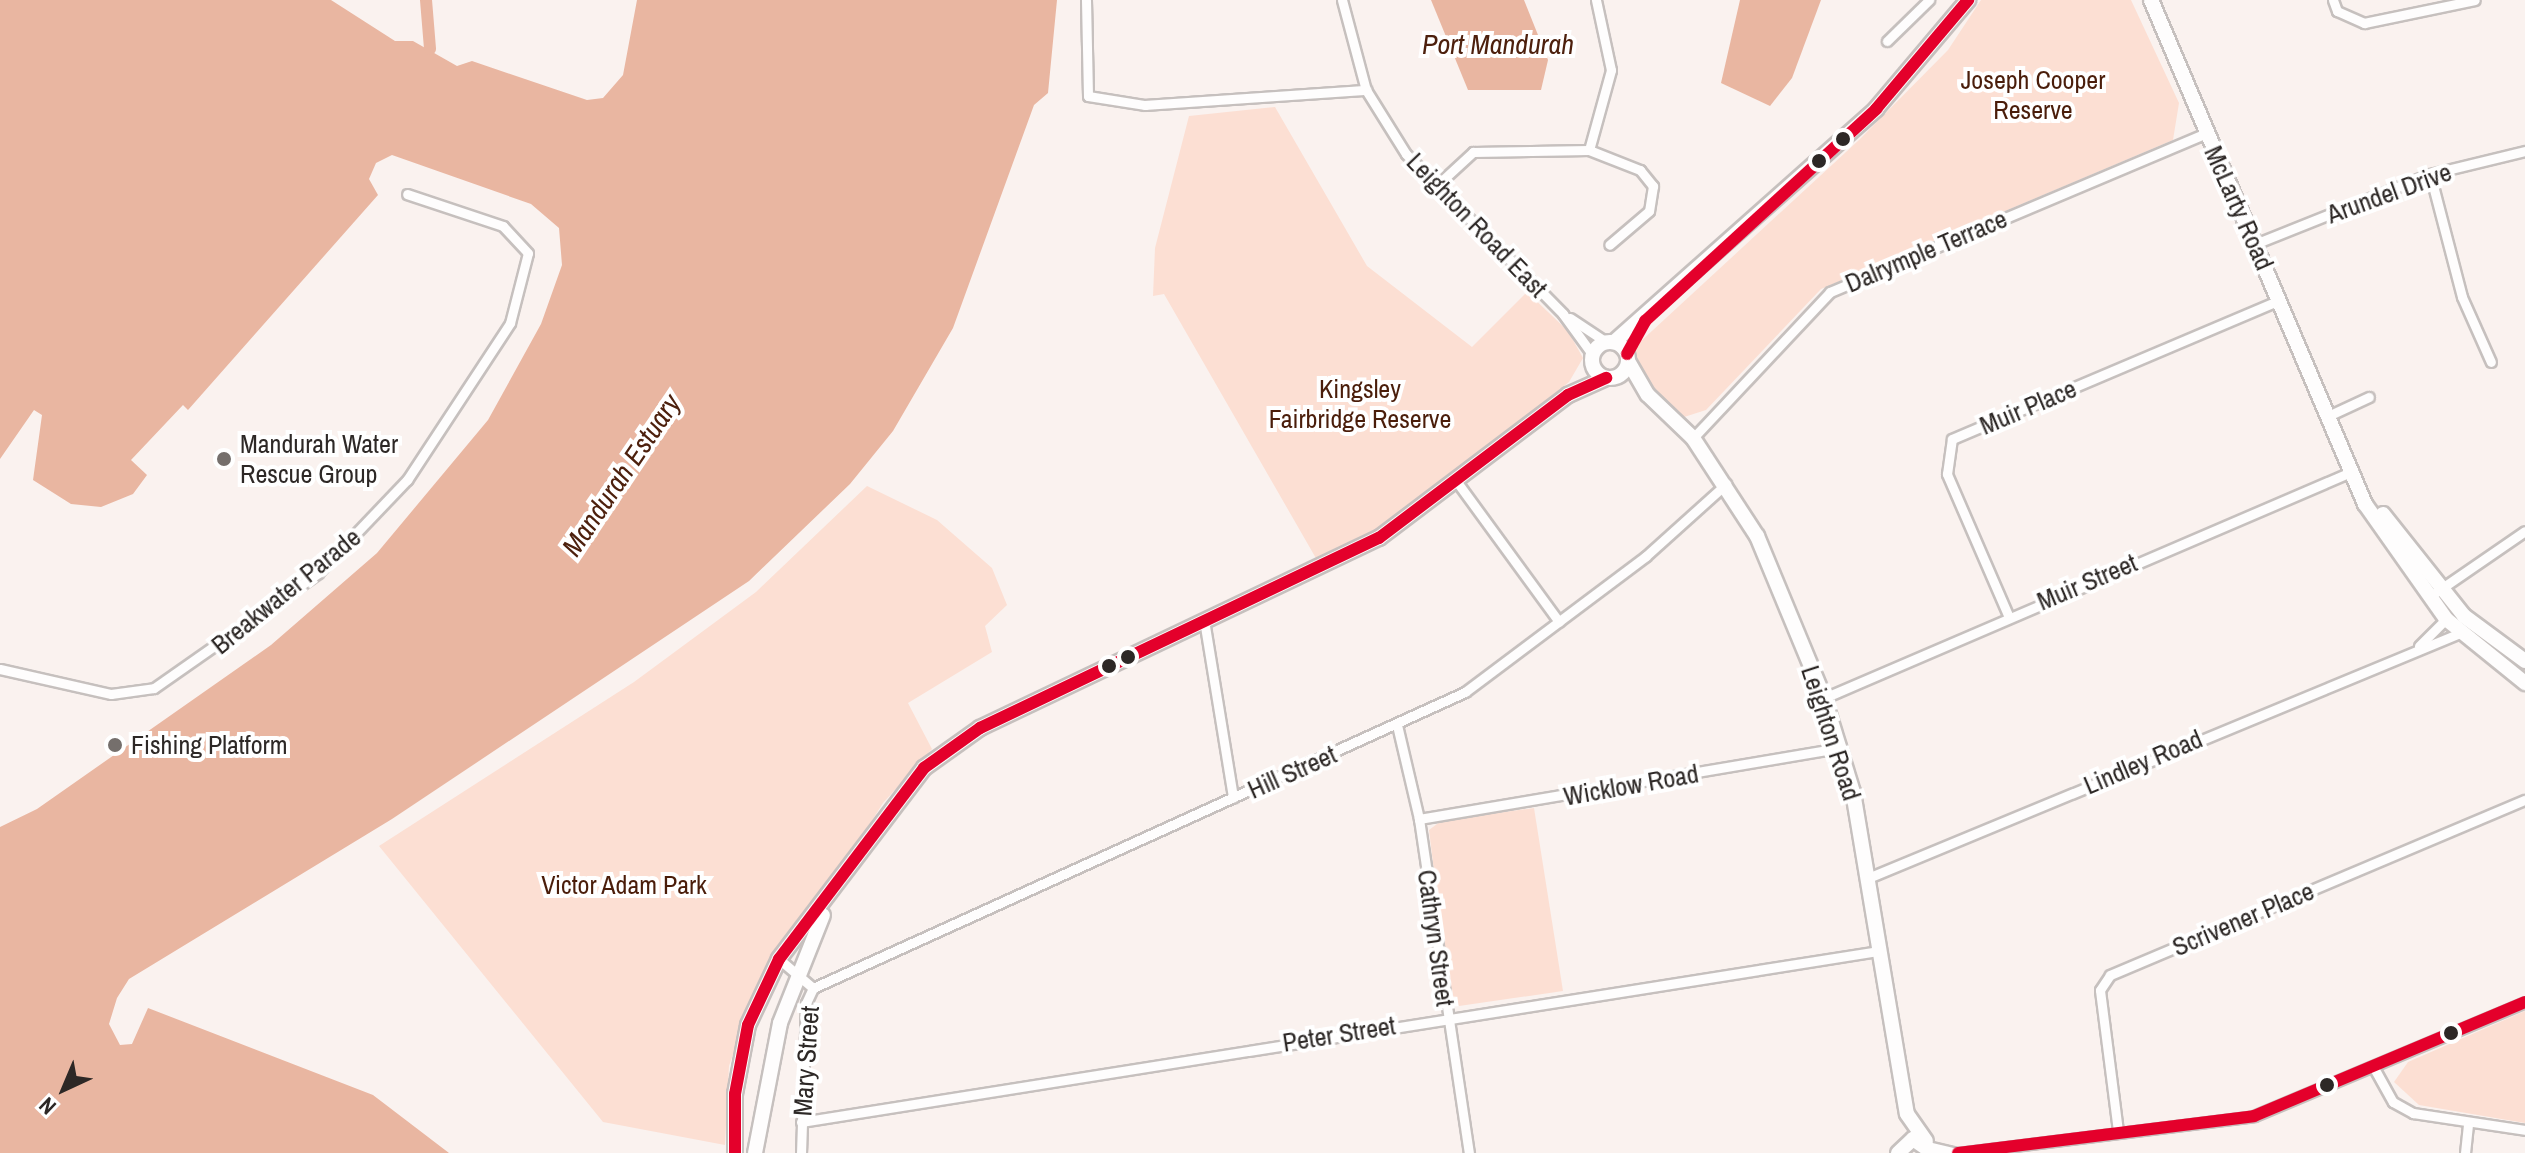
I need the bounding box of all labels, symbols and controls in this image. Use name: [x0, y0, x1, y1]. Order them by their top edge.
water label: Port Mandurah: [1422, 27, 1574, 61]
park label: Joseph Cooper Reserve: [1961, 64, 2105, 126]
unlabelled marker: [1835, 131, 1851, 147]
street label: McLarty Road: [2198, 141, 2280, 275]
street label: Leighton Road East: [1400, 146, 1554, 304]
unlabelled marker: [1811, 153, 1827, 169]
street label: Arundel Drive: [2322, 156, 2456, 230]
street label: Dalrymple Terrace: [1840, 203, 2012, 299]
park label: Kingsley Fairbridge Reserve: [1269, 373, 1451, 434]
street label: Muir Place: [1975, 373, 2081, 441]
water label: Mandurah Estuary: [555, 388, 687, 562]
place label: Mandurah Water Rescue Group: [240, 428, 398, 490]
marker: Mandurah Water Rescue Group: [215, 450, 233, 468]
street label: Breakwater Parade: [205, 521, 367, 661]
street label: Muir Street: [2032, 547, 2142, 617]
unlabelled marker: [1120, 649, 1136, 665]
unlabelled marker: [1101, 658, 1117, 674]
street label: Leighton Road: [1795, 662, 1867, 804]
street label: Lindley Road: [2079, 723, 2207, 801]
place label: Fishing Platform: [131, 729, 287, 761]
marker: Fishing Platform: [106, 736, 124, 754]
street label: Hill Street: [1243, 739, 1341, 805]
street label: Wicklow Road: [1561, 758, 1701, 812]
street label: Cathryn Street: [1411, 868, 1461, 1008]
park label: Victor Adam Park: [541, 869, 707, 901]
street label: Scrivener Place: [2168, 875, 2318, 963]
street label: Mary Street: [787, 1005, 825, 1117]
street label: Peter Street: [1280, 1010, 1398, 1058]
unlabelled marker: [2443, 1025, 2459, 1041]
north arrow: [24, 1049, 104, 1129]
unlabelled marker: [2319, 1077, 2335, 1093]
text: N: [32, 1091, 62, 1122]

